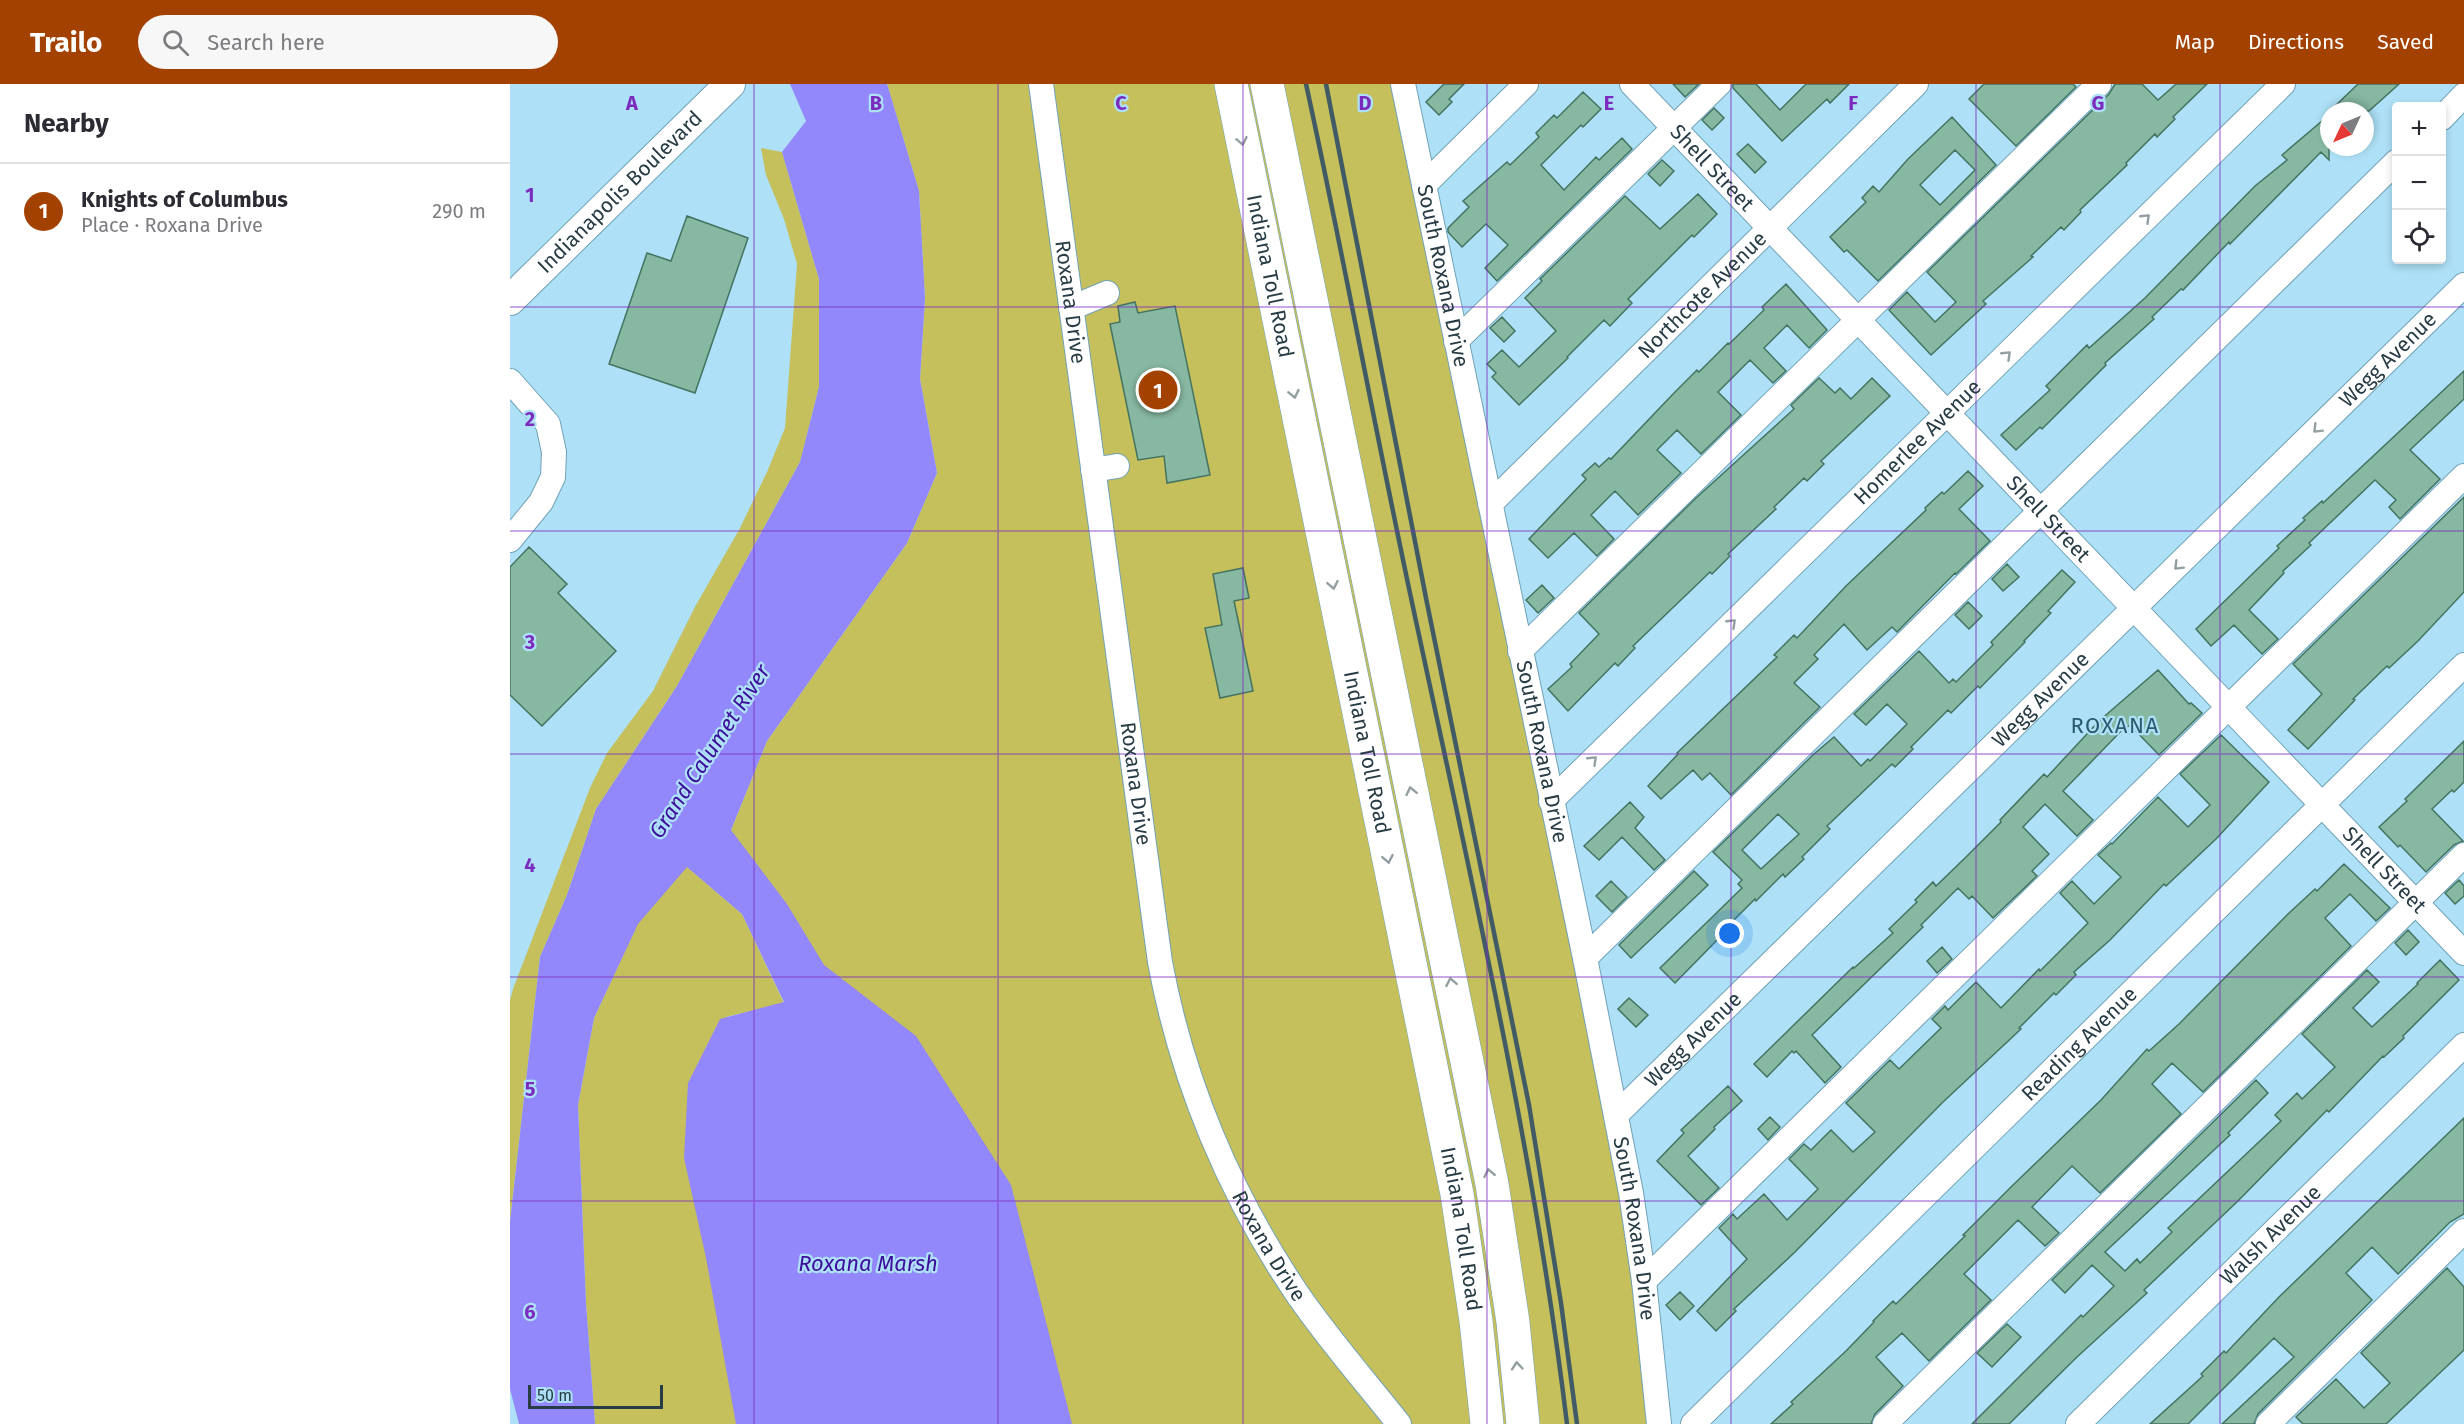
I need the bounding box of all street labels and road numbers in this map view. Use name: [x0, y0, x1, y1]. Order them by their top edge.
street label: Indianapolis Boulevard: [532, 106, 708, 279]
street label: Shell Street: [1665, 119, 1760, 217]
street label: South Roxana Drive: [1411, 182, 1475, 369]
street label: Indiana Toll Road: [1241, 192, 1299, 360]
street label: Northcote Avenue: [1632, 226, 1772, 364]
street label: Roxana Drive: [1049, 239, 1092, 365]
street label: Wegg Avenue: [2334, 306, 2442, 413]
street label: Homerlee Avenue: [1848, 374, 1987, 510]
street label: Shell Street: [2001, 470, 2096, 568]
street label: Wegg Avenue: [1986, 646, 2095, 753]
street label: South Roxana Drive: [1510, 658, 1574, 845]
street label: Indiana Toll Road: [1338, 668, 1396, 836]
street label: Roxana Drive: [1115, 720, 1157, 847]
street label: Shell Street: [2337, 821, 2432, 919]
street label: Reading Avenue: [2016, 981, 2143, 1106]
street label: Wegg Avenue: [1639, 986, 1747, 1093]
street label: South Roxana Drive: [1607, 1134, 1661, 1322]
street label: Indiana Toll Road: [1435, 1145, 1487, 1313]
street label: Walsh Avenue: [2215, 1179, 2327, 1290]
street label: Roxana Drive: [1226, 1186, 1312, 1307]

